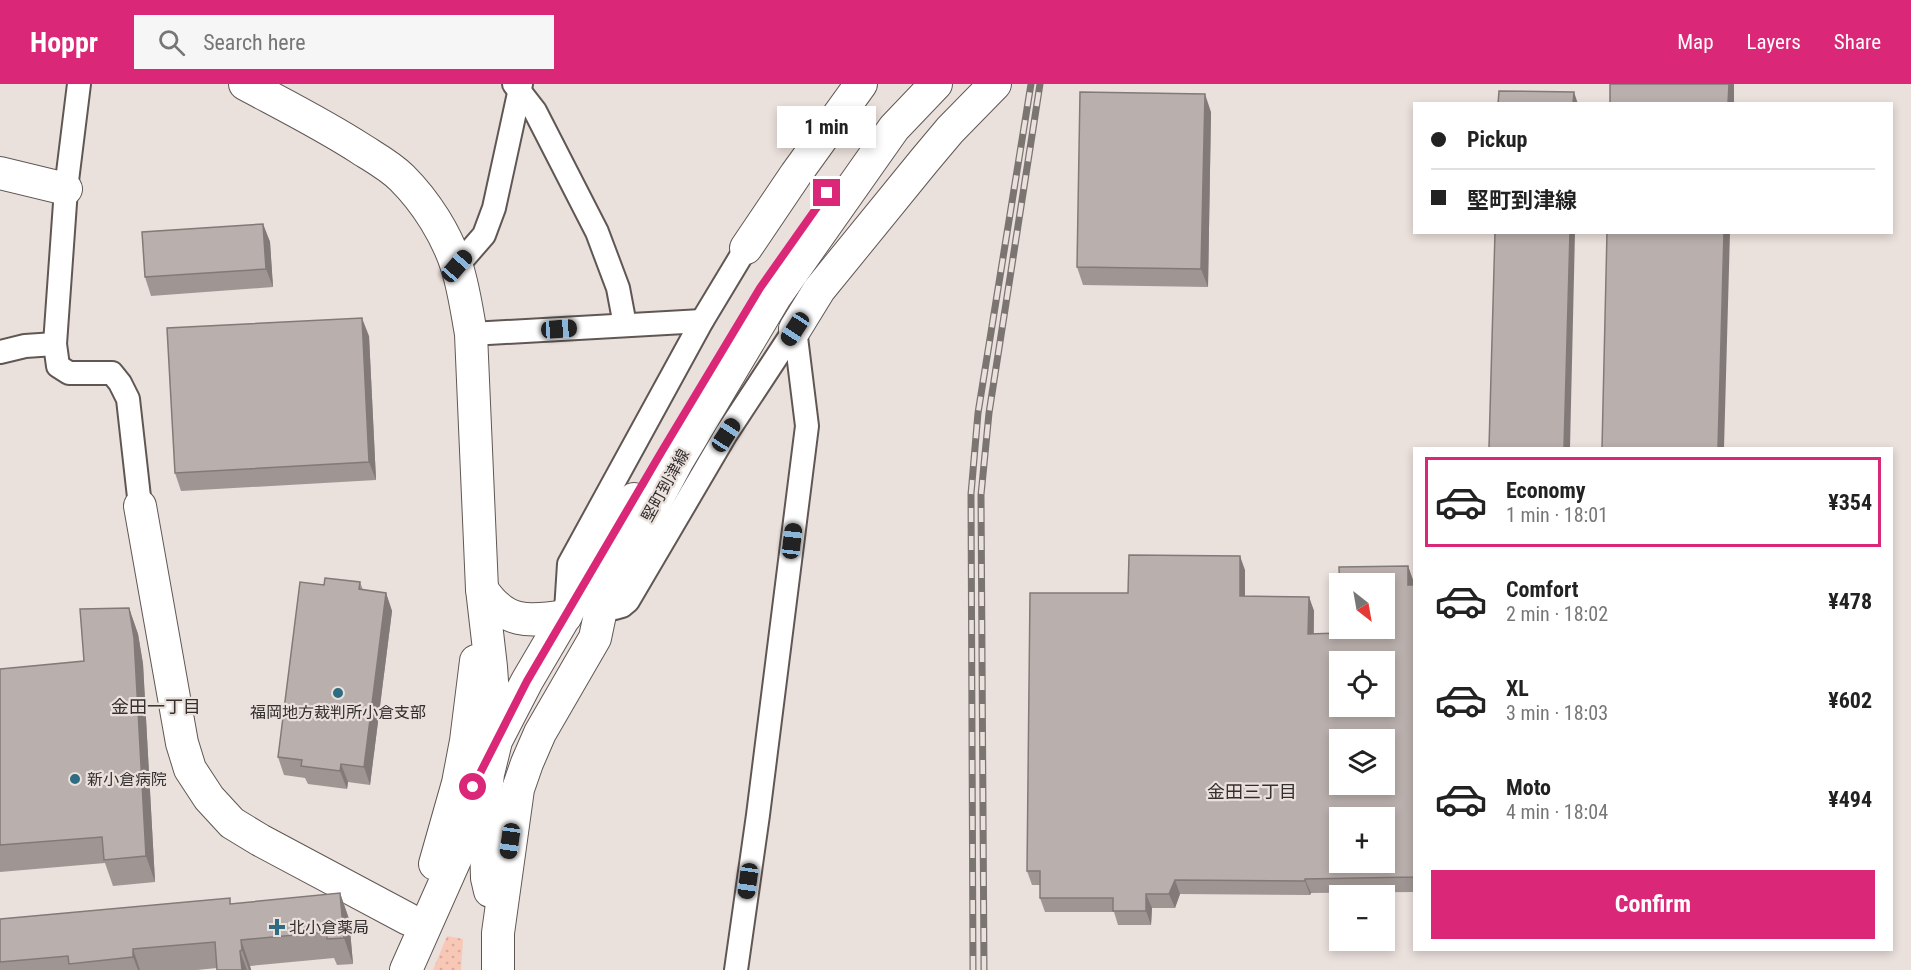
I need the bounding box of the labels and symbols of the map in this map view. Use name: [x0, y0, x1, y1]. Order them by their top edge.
callout: 1 min: [778, 106, 876, 148]
route end: [813, 179, 840, 206]
car: [438, 247, 476, 285]
car: [778, 309, 812, 349]
car: [540, 319, 578, 339]
car: [709, 415, 743, 455]
street label: 堅町到津線: [638, 446, 693, 525]
car: [781, 522, 803, 560]
north arrow: [1329, 573, 1395, 639]
marker: 福岡地方裁判所小倉支部: [331, 686, 345, 700]
district label: 金田一丁目: [111, 696, 201, 717]
place label: 福岡地方裁判所小倉支部: [250, 703, 426, 722]
place label: 新小倉病院: [87, 770, 167, 789]
marker: 新小倉病院: [68, 772, 82, 786]
route start: [459, 773, 486, 800]
district label: 金田三丁目: [1207, 781, 1297, 802]
car: [499, 822, 521, 860]
car: [737, 862, 759, 900]
place label: 北小倉薬局: [289, 918, 369, 937]
marker: 北小倉薬局: [270, 920, 284, 934]

